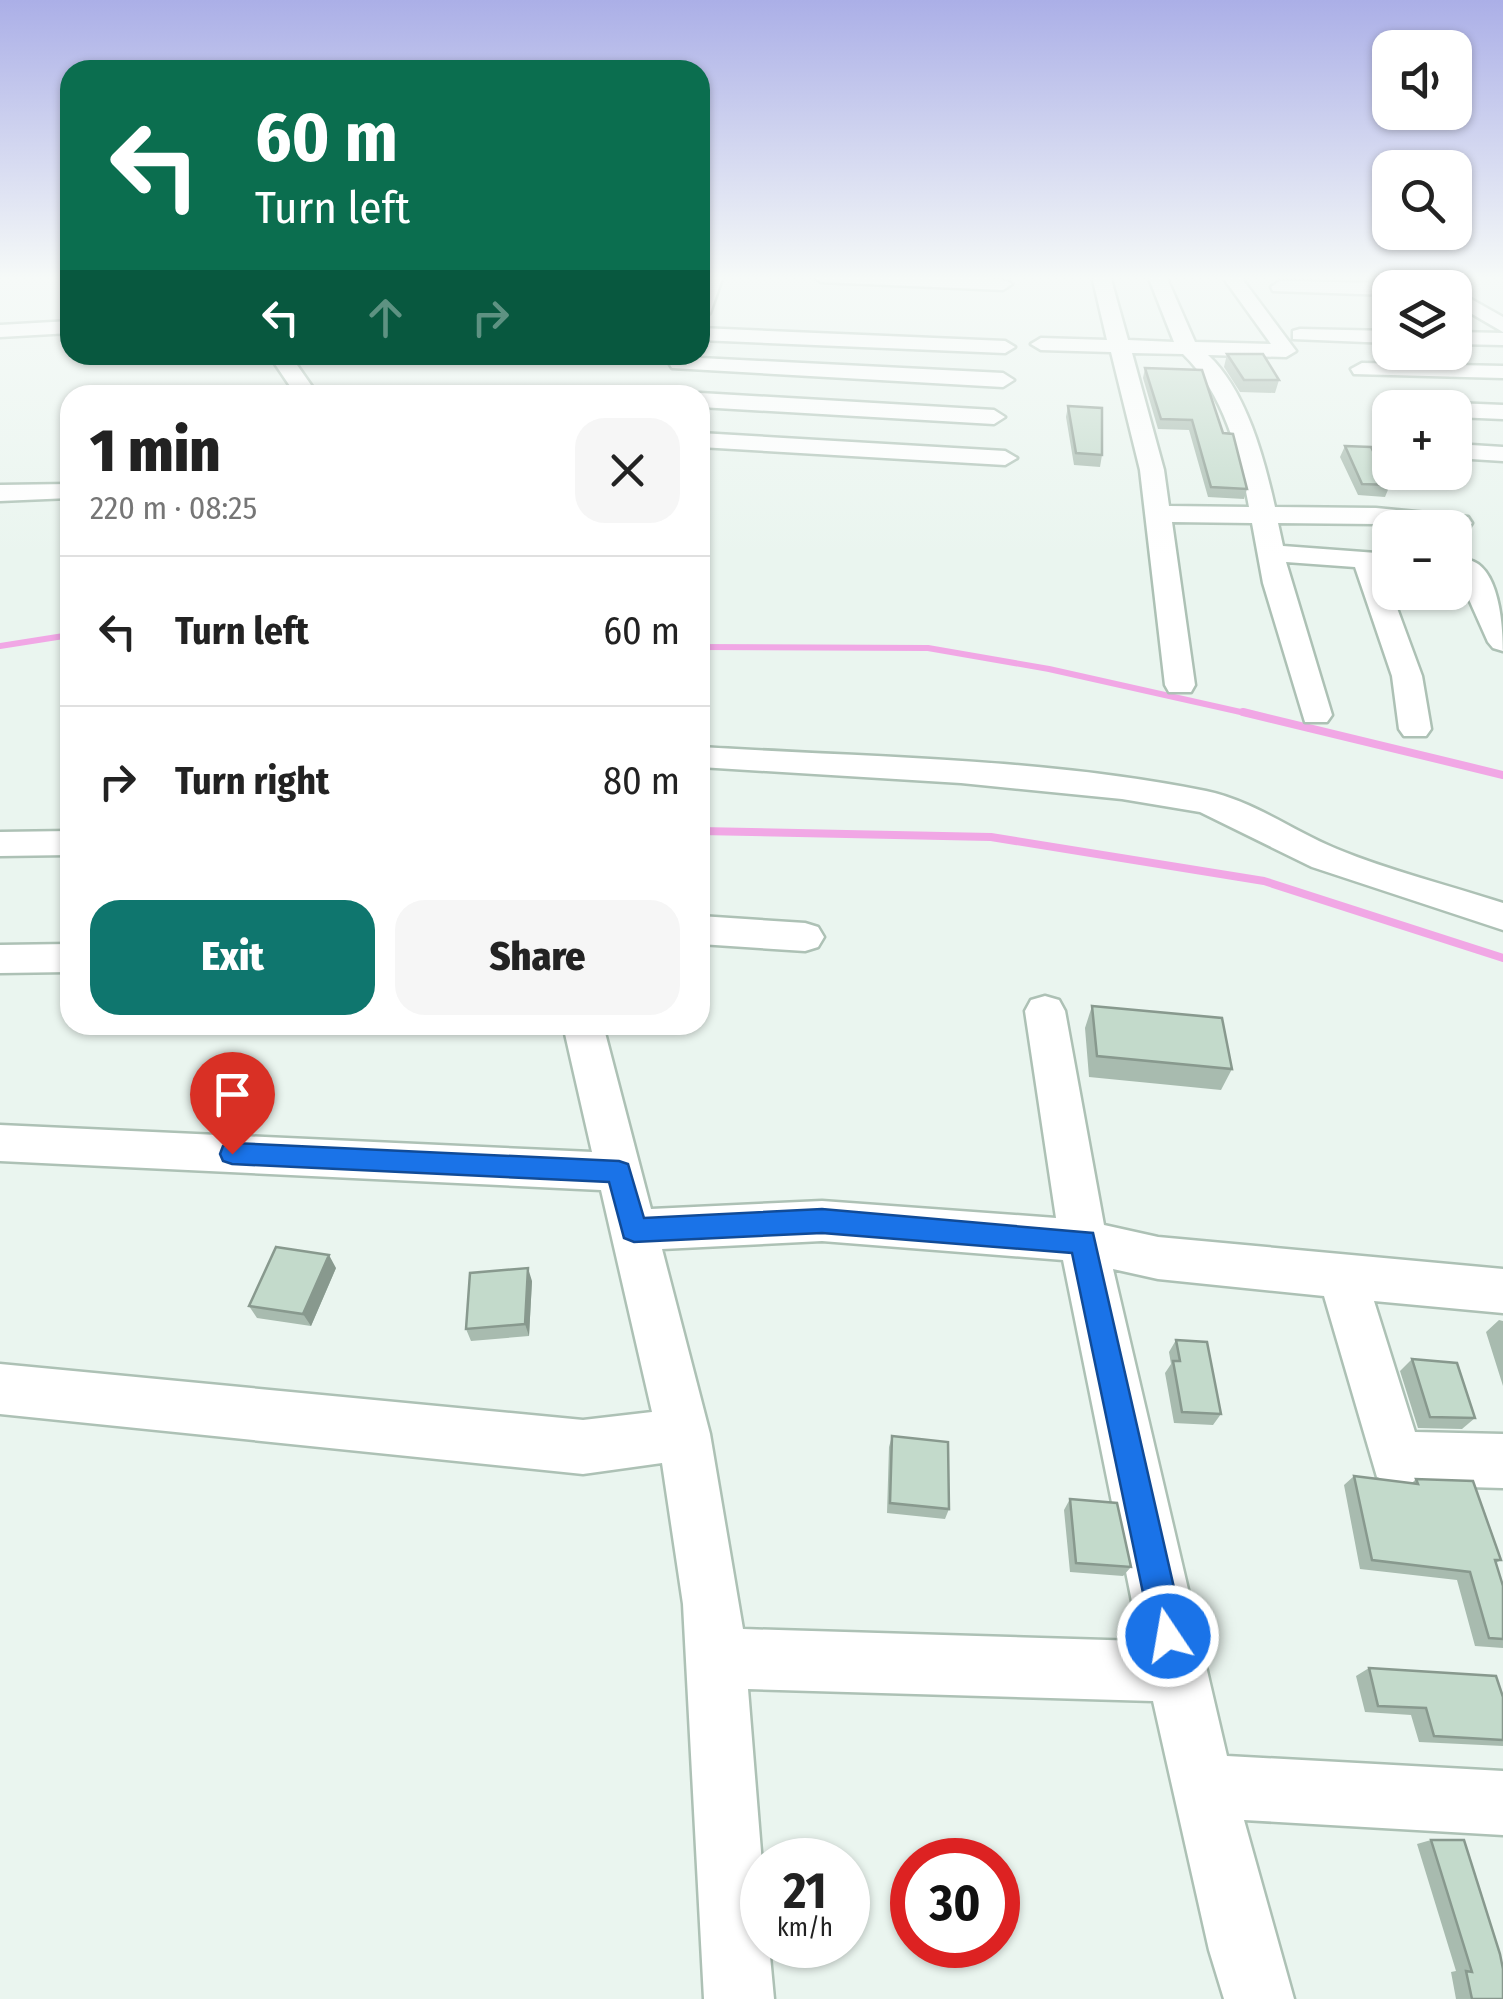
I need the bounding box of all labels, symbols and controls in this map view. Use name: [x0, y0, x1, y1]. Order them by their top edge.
map controls: [1372, 30, 1472, 610]
button: sound: [1372, 30, 1472, 130]
text: 60 m: [255, 96, 398, 180]
icon: left: [90, 100, 220, 230]
button: search: [1372, 150, 1472, 250]
text: Turn left: [255, 181, 410, 235]
button: layers: [1372, 270, 1472, 370]
icon: left: [253, 290, 308, 345]
icon: ahead: [358, 290, 413, 345]
icon: right: [463, 290, 518, 345]
button: +: [1372, 390, 1472, 490]
text: 1 min: [90, 415, 221, 487]
button: close: [575, 418, 680, 523]
text: 220 m · 08:25: [90, 489, 257, 527]
button: −: [1372, 510, 1472, 610]
icon: left: [90, 604, 145, 659]
text: Turn left: [175, 608, 309, 654]
text: 60 m: [603, 608, 680, 654]
icon: right: [90, 754, 145, 809]
text: Turn right: [175, 758, 329, 804]
text: 80 m: [603, 758, 680, 804]
button: Exit: [90, 900, 375, 1015]
button: Share: [395, 900, 680, 1015]
pin: [190, 1052, 275, 1155]
icon: arrive: [205, 1067, 260, 1122]
position arrow: [1116, 1584, 1220, 1688]
speed limit sign: 30: [890, 1838, 1020, 1968]
text: 21: [783, 1861, 827, 1921]
text: km/h: [777, 1913, 833, 1943]

